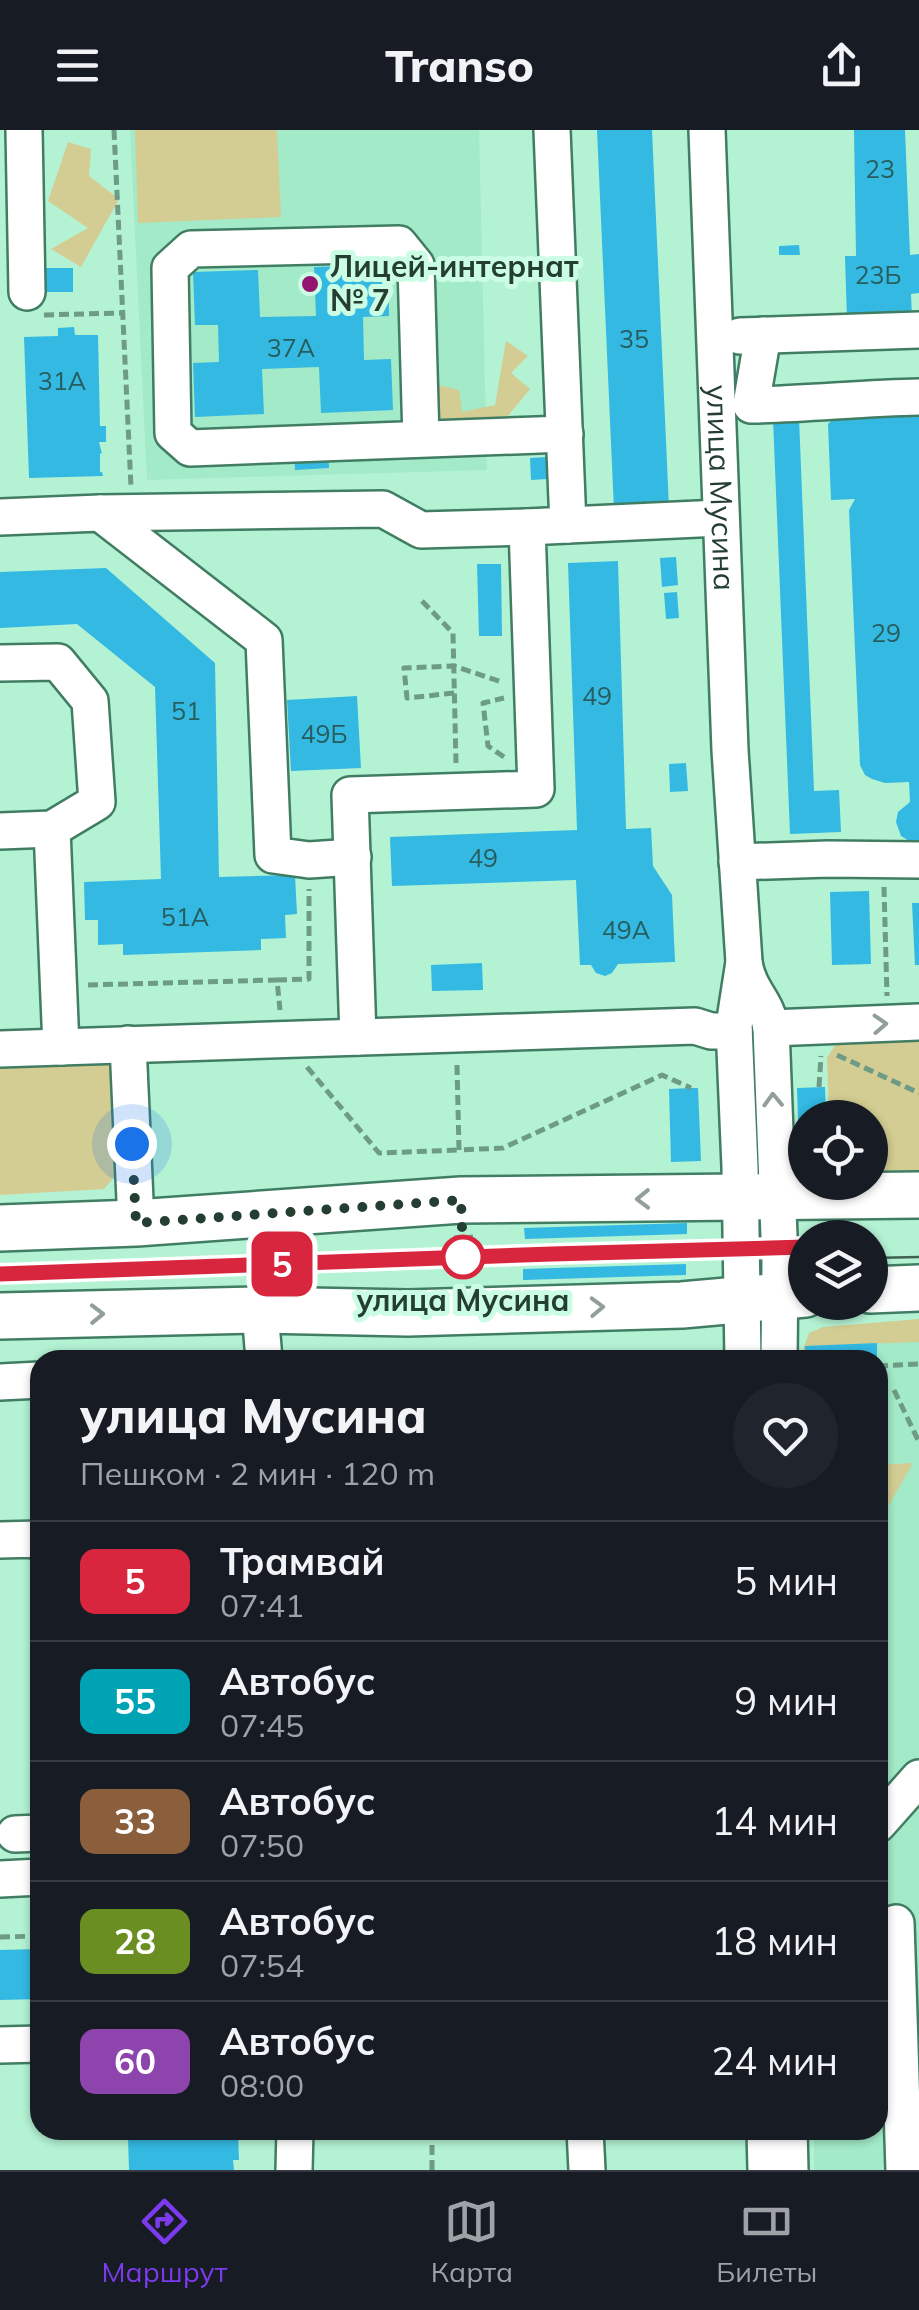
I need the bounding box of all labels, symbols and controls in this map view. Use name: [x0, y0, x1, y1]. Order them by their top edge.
text: Transo: [385, 37, 534, 93]
icon: menu: [50, 38, 105, 93]
icon: share: [814, 38, 869, 93]
house number: 23: [865, 153, 895, 184]
place label: Лицей-интернат № 7: [330, 247, 579, 319]
house number: 23Б: [855, 259, 901, 290]
marker: Лицей-интернат № 7: [299, 273, 321, 295]
house number: 35: [619, 323, 649, 354]
house number: 37А: [267, 332, 315, 363]
house number: 31А: [38, 365, 86, 396]
street label: улица Мусина: [698, 384, 744, 592]
house number: 29: [871, 617, 901, 648]
house number: 49: [582, 680, 612, 711]
house number: 51: [171, 695, 201, 726]
house number: 49Б: [301, 718, 347, 749]
house number: 49: [468, 842, 498, 873]
house number: 51А: [161, 901, 209, 932]
house number: 49А: [602, 914, 650, 945]
one-way arrow: [872, 1014, 888, 1035]
one-way arrow: [763, 1091, 784, 1107]
map controls: [788, 1100, 888, 1320]
button: locate: [788, 1100, 888, 1200]
your location: [107, 1119, 157, 1169]
one-way arrow: [634, 1188, 650, 1209]
button: layers: [788, 1220, 888, 1320]
line badge: 5: [250, 1232, 314, 1296]
marker: улица Мусина: [442, 1236, 484, 1278]
text: 5: [271, 1242, 293, 1286]
place label: улица Мусина: [357, 1281, 569, 1319]
one-way arrow: [590, 1297, 606, 1318]
one-way arrow: [90, 1303, 106, 1324]
button: heart: [733, 1383, 838, 1488]
text: улица Мусина: [80, 1385, 427, 1445]
text: Пешком · 2 мин · 120 m: [80, 1453, 435, 1493]
text: Трамвай: [220, 1537, 385, 1585]
text: 5 мин: [734, 1557, 838, 1605]
text: 5: [124, 1559, 146, 1603]
text: 07:41: [220, 1585, 304, 1625]
text: Автобус: [220, 1657, 375, 1705]
text: 9 мин: [734, 1677, 838, 1725]
text: 55: [114, 1679, 156, 1723]
text: 07:45: [220, 1705, 304, 1745]
text: Автобус: [220, 1777, 375, 1825]
text: 14 мин: [712, 1797, 838, 1845]
text: 33: [114, 1799, 156, 1843]
text: 07:50: [220, 1825, 304, 1865]
text: Автобус: [220, 1897, 375, 1945]
text: 18 мин: [712, 1917, 838, 1965]
text: 28: [114, 1919, 156, 1963]
text: 07:54: [220, 1945, 304, 1985]
text: Автобус: [220, 2017, 375, 2065]
text: 24 мин: [712, 2037, 838, 2085]
text: 60: [114, 2039, 156, 2083]
text: 08:00: [220, 2065, 304, 2105]
tab: Маршрут: [102, 2194, 228, 2289]
tab: Карта: [431, 2194, 513, 2289]
tab: Билеты: [716, 2194, 817, 2289]

